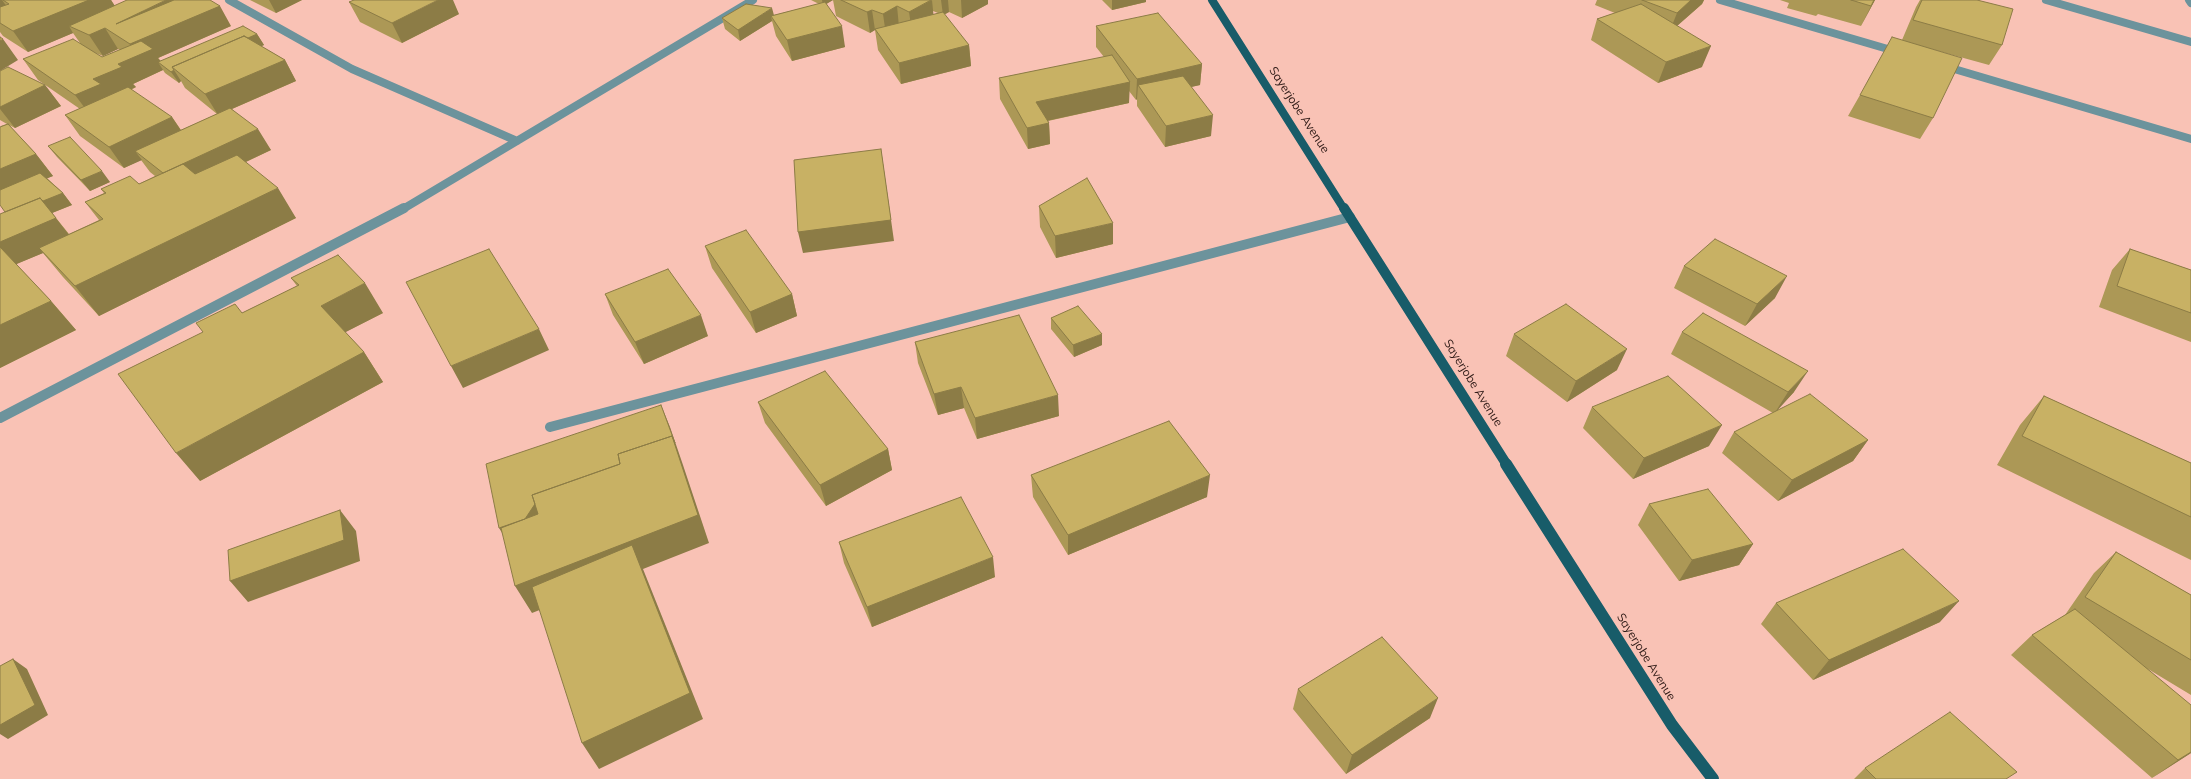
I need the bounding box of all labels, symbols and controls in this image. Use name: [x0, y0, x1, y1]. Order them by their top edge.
street label: Sayerjobe Avenue: [1266, 64, 1332, 156]
street label: Sayerjobe Avenue: [1440, 337, 1506, 429]
street label: Sayerjobe Avenue: [1613, 611, 1679, 703]

